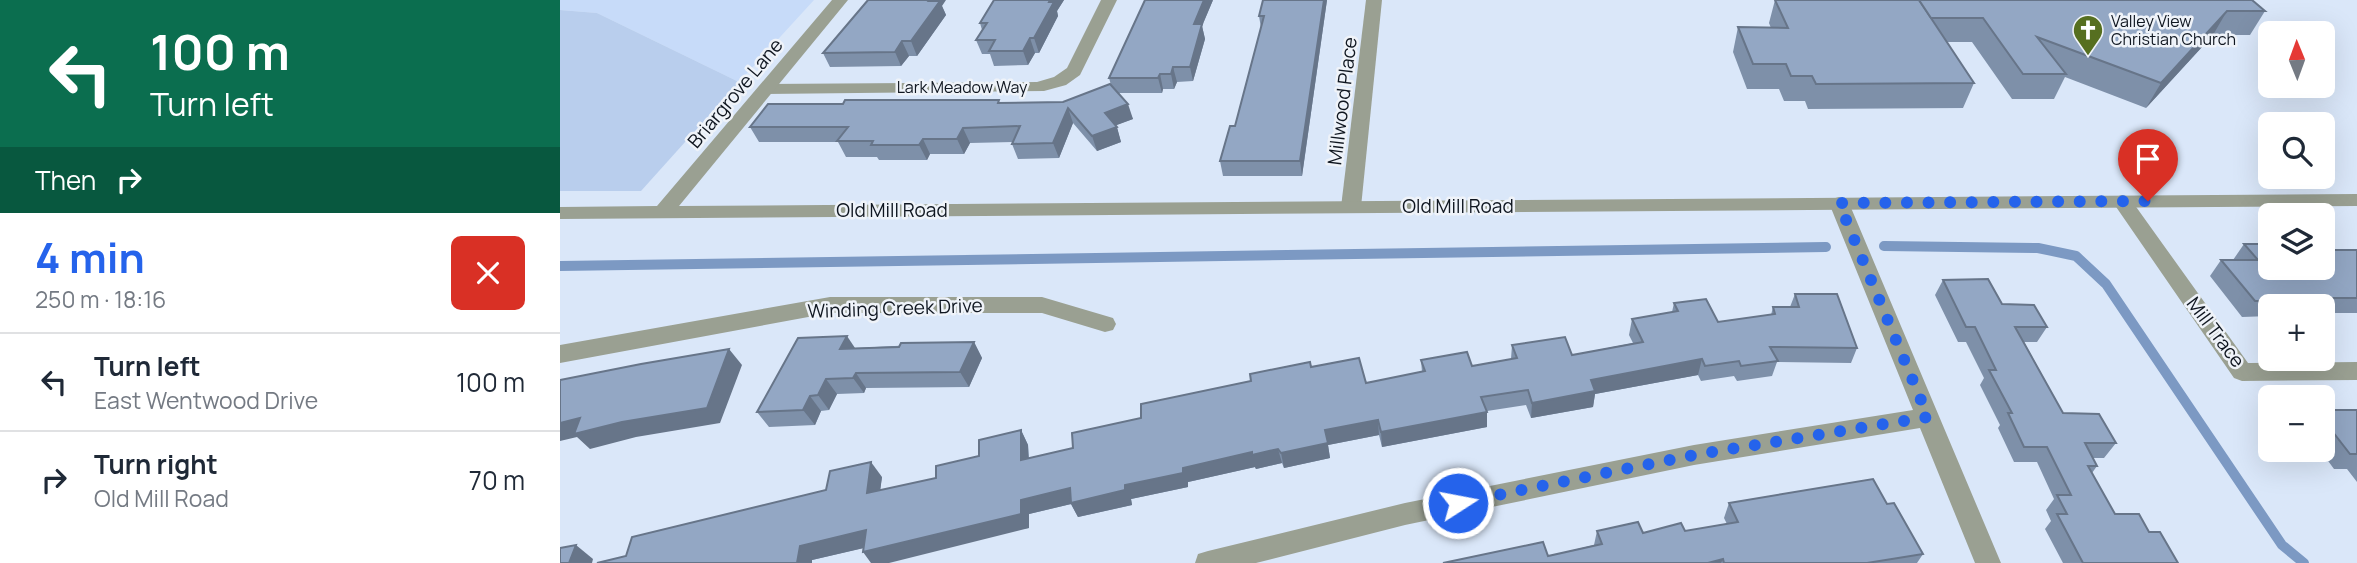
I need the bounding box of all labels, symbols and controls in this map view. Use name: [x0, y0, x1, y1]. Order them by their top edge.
place label: Valley View Christian Church: [2111, 10, 2236, 50]
church icon: Valley View Christian Church: [2071, 13, 2105, 57]
text: 100 m: [150, 18, 290, 85]
north arrow: [2258, 21, 2334, 98]
map controls: [2258, 21, 2335, 462]
icon: left: [35, 28, 126, 119]
street label: Briargrove Lane: [681, 33, 789, 153]
street label: Millwood Place: [1321, 35, 1363, 167]
street label: Lark Meadow Way: [897, 76, 1028, 98]
text: Turn left: [150, 82, 274, 126]
button: search: [2258, 112, 2335, 189]
pin: [2118, 129, 2178, 201]
icon: arrive: [2129, 140, 2167, 178]
icon: right: [110, 161, 148, 199]
text: Then: [35, 162, 96, 198]
street label: Old Mill Road: [1402, 193, 1514, 219]
street label: Old Mill Road: [836, 197, 948, 223]
button: layers: [2258, 203, 2335, 280]
text: 4 min: [35, 228, 145, 286]
button: close: [451, 236, 525, 310]
text: 250 m · 18:16: [35, 283, 166, 315]
street label: Winding Creek Drive: [807, 292, 983, 324]
street label: Mill Trace: [2181, 292, 2251, 372]
button: +: [2258, 294, 2335, 371]
text: Turn left: [94, 348, 201, 384]
icon: left: [35, 363, 73, 401]
text: 100 m: [456, 364, 525, 400]
text: East Wentwood Drive: [94, 384, 318, 416]
button: −: [2258, 385, 2335, 462]
text: Turn right: [94, 446, 218, 482]
icon: right: [35, 461, 73, 499]
text: 70 m: [469, 462, 525, 498]
position arrow: [1421, 466, 1495, 540]
text: Old Mill Road: [94, 482, 229, 514]

